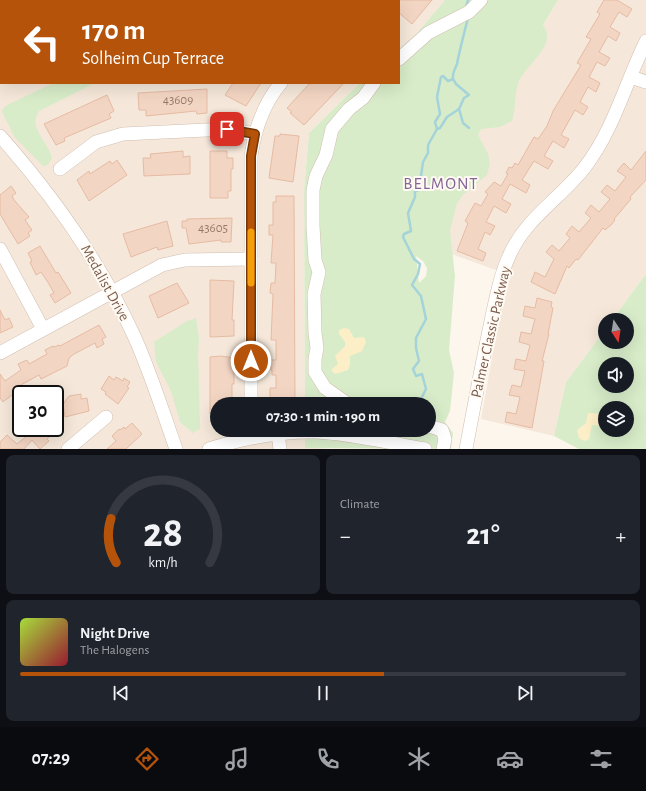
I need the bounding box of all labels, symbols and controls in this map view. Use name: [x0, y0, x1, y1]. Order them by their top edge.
icon: left: [16, 16, 68, 68]
text: 170 m: [82, 17, 146, 45]
text: Solheim Cup Terrace: [82, 50, 224, 68]
house number: 43609: [163, 94, 193, 107]
pin: [210, 112, 244, 146]
icon: arrive: [216, 118, 238, 140]
district label: BELMONT: [403, 175, 479, 192]
house number: 43605: [198, 222, 228, 235]
street label: Medalist Drive: [78, 242, 132, 324]
street label: Palmer Classic Parkway: [469, 264, 514, 399]
north arrow: [598, 313, 634, 349]
map controls: [598, 313, 634, 437]
position arrow: [230, 340, 272, 382]
button: sound: [598, 357, 634, 393]
speed limit sign: 30: [12, 385, 64, 437]
button: layers: [598, 401, 634, 437]
text: 07:30 · 1 min · 190 m: [266, 409, 380, 424]
text: Climate: [340, 498, 379, 511]
text: 28: [143, 512, 183, 553]
text: 21°: [466, 520, 500, 550]
text: −: [340, 525, 351, 547]
text: +: [615, 525, 626, 547]
text: km/h: [148, 555, 178, 569]
text: Night Drive: [80, 626, 150, 641]
text: The Halogens: [80, 644, 149, 657]
icon: previous: [110, 682, 132, 704]
icon: pause: [312, 682, 334, 704]
icon: next: [514, 682, 536, 704]
icon: directions: [133, 745, 161, 773]
icon: music: [223, 745, 251, 773]
icon: phone: [314, 745, 342, 773]
icon: climate: [405, 745, 433, 773]
icon: car: [496, 745, 524, 773]
icon: filters: [587, 745, 615, 773]
text: 07:29: [31, 750, 70, 768]

